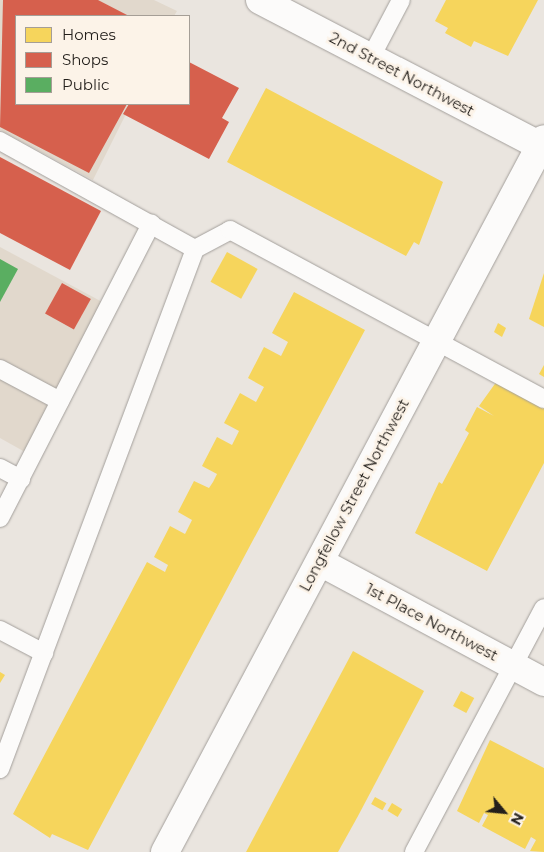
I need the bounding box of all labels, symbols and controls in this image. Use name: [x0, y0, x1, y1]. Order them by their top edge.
legend: [15, 15, 190, 105]
text: Homes: [62, 25, 116, 44]
street label: 2nd Street Northwest: [327, 28, 477, 120]
text: Shops: [62, 50, 108, 69]
text: Public: [62, 75, 110, 94]
street label: Longfellow Street Northwest: [295, 396, 413, 594]
street label: 1st Place Northwest: [363, 580, 501, 664]
north arrow: [479, 787, 529, 837]
text: N: [507, 810, 528, 828]

